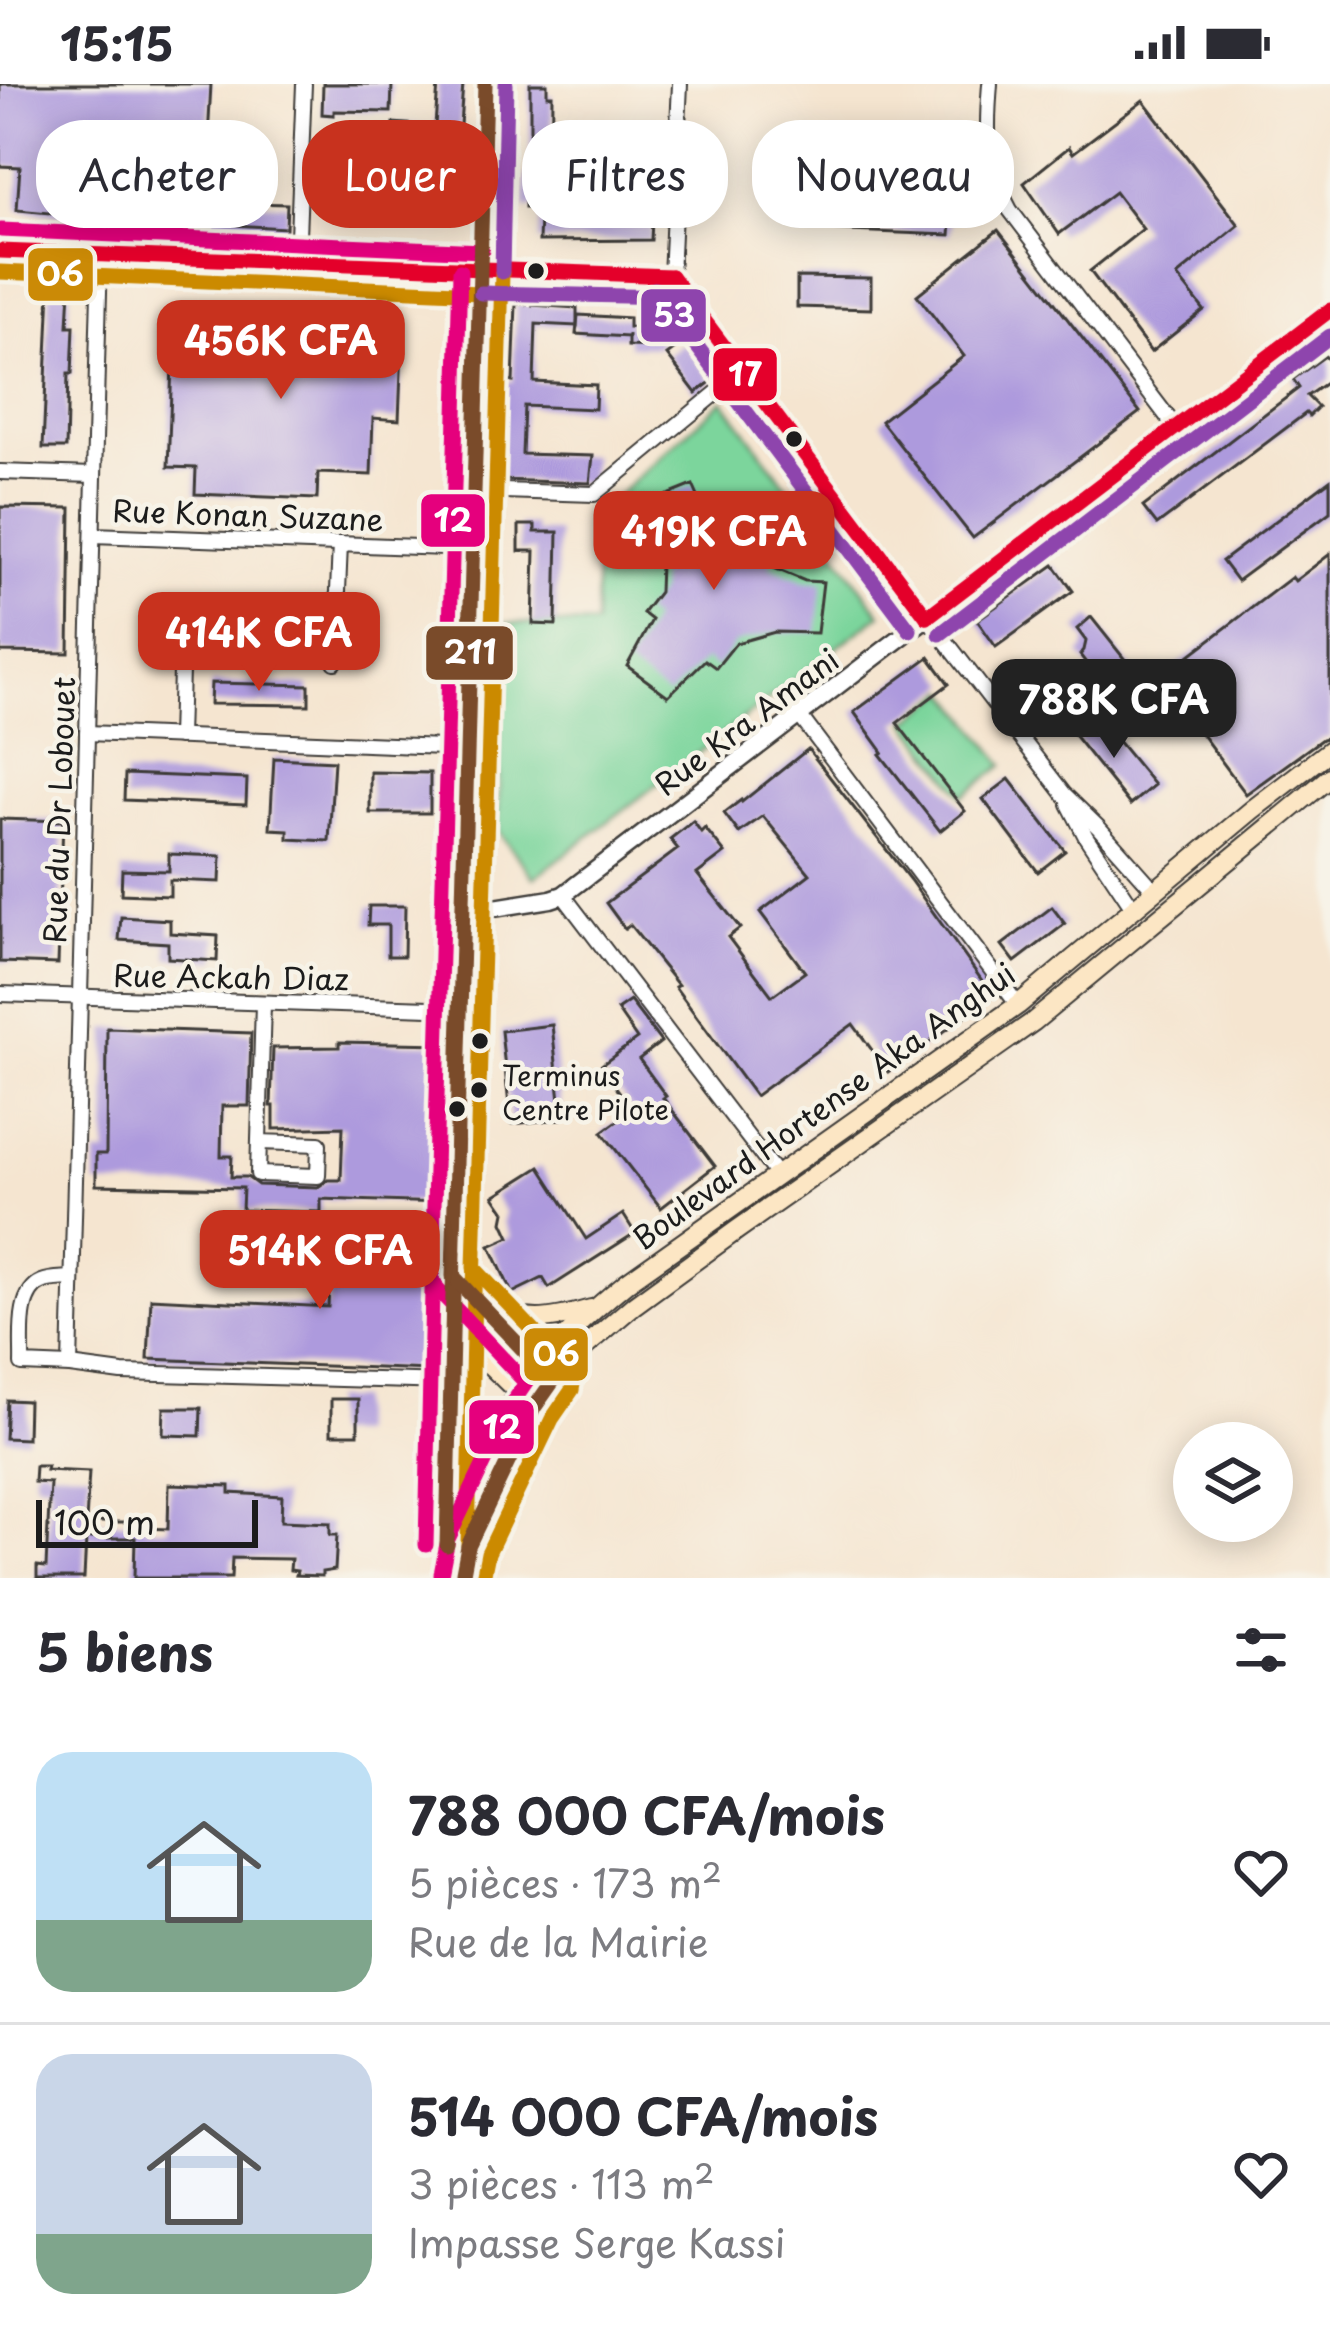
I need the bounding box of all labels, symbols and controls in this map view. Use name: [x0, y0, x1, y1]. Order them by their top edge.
text: 15:15: [60, 8, 174, 76]
chip: Acheter: [36, 120, 278, 228]
chip: Louer: [302, 120, 498, 228]
chip: Filtres: [522, 120, 728, 228]
chip: Nouveau: [752, 120, 1014, 228]
line badge: 06: [26, 246, 95, 303]
text: 06: [36, 247, 84, 297]
unlabelled marker: [525, 260, 547, 282]
line badge: 53: [639, 287, 708, 344]
text: 53: [653, 288, 695, 338]
pin: 456K CFA: [157, 300, 405, 402]
text: 456K CFA: [184, 309, 378, 368]
line badge: 17: [711, 346, 779, 403]
text: 17: [728, 347, 763, 397]
unlabelled marker: [783, 428, 805, 450]
street label: Rue Konan Suzane: [112, 487, 384, 541]
pin: 419K CFA: [590, 491, 838, 593]
line badge: 12: [419, 492, 487, 549]
text: 12: [434, 493, 472, 543]
text: 419K CFA: [620, 500, 808, 559]
pin: 414K CFA: [135, 592, 383, 694]
text: 414K CFA: [165, 601, 353, 660]
line badge: 211: [424, 624, 515, 682]
text: 211: [443, 625, 497, 675]
street label: Rue Kra Amani: [644, 637, 848, 805]
pin: 788K CFA: [990, 659, 1238, 761]
text: 788K CFA: [1018, 668, 1210, 727]
street label: Rue du Dr Lobouet: [31, 676, 85, 944]
street label: Rue Ackah Diaz: [113, 951, 349, 1001]
street label: Boulevard Hortense Aka Anghui: [622, 951, 1024, 1259]
unlabelled marker: [469, 1030, 491, 1052]
place label: Terminus Centre Pilote: [502, 1054, 669, 1129]
marker: Terminus Centre Pilote: [468, 1079, 490, 1101]
unlabelled marker: [446, 1098, 468, 1120]
pin: 514K CFA: [196, 1210, 444, 1312]
text: 514K CFA: [227, 1219, 413, 1278]
line badge: 06: [522, 1326, 590, 1383]
text: 06: [532, 1327, 580, 1377]
line badge: 12: [467, 1398, 536, 1456]
text: 12: [483, 1400, 521, 1450]
map controls: [1173, 1422, 1293, 1542]
button: layers: [1173, 1422, 1293, 1542]
scale bar: [36, 1494, 258, 1547]
text: 100 m: [54, 1496, 155, 1546]
text: 5 biens: [36, 1612, 213, 1689]
icon: filters: [1228, 1617, 1294, 1683]
text: 788 000 CFA/mois: [408, 1775, 885, 1852]
icon: home: [132, 1800, 276, 1944]
icon: heart: [1228, 1839, 1294, 1905]
text: 5 pièces · 173 m²: [408, 1852, 722, 1911]
text: Rue de la Mairie: [408, 1911, 709, 1970]
text: 514 000 CFA/mois: [408, 2076, 878, 2153]
icon: home: [132, 2102, 276, 2246]
icon: heart: [1228, 2141, 1294, 2207]
text: 3 pièces · 113 m²: [408, 2153, 715, 2212]
text: Impasse Serge Kassi: [408, 2212, 785, 2271]

